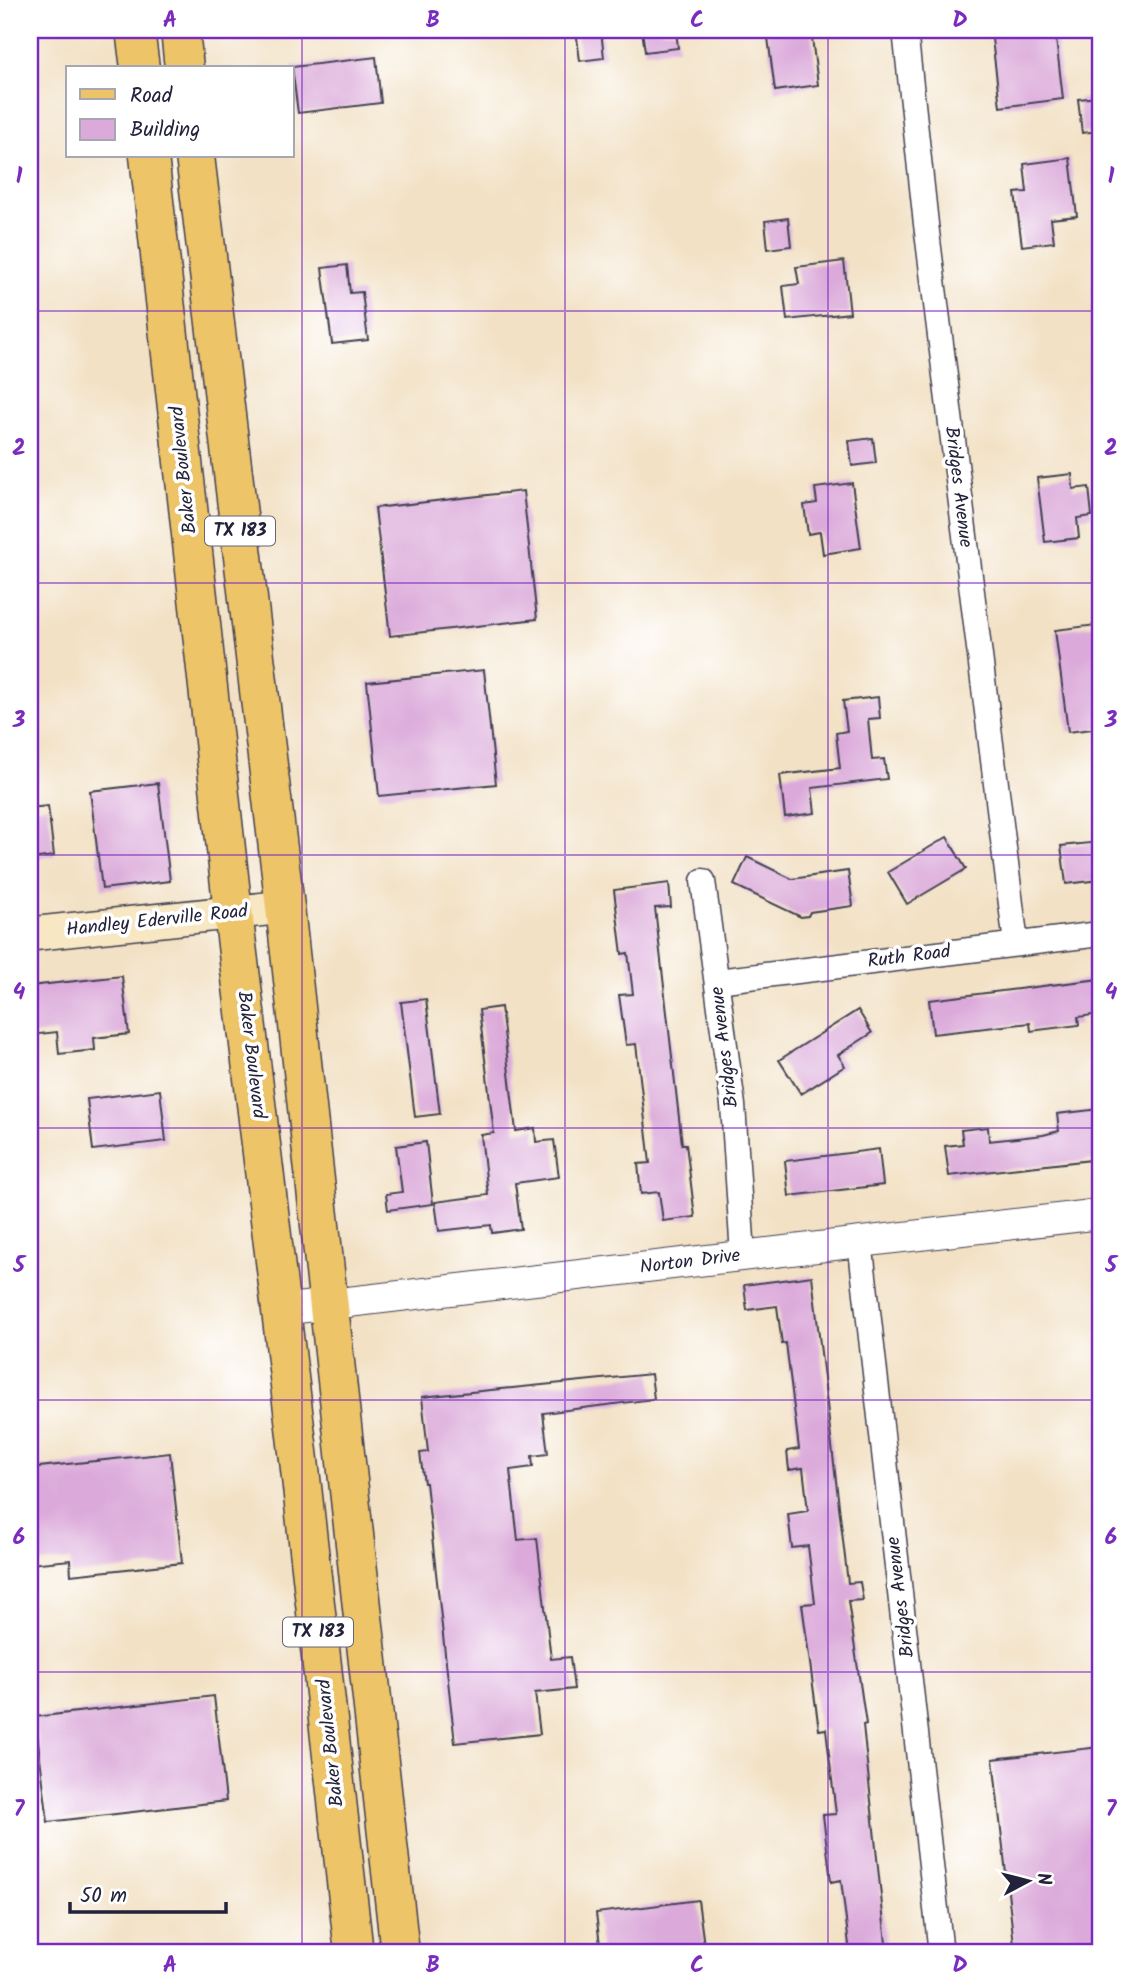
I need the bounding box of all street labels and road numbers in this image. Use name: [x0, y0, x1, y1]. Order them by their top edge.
street label: Baker Boulevard: [162, 404, 206, 535]
street label: Bridges Avenue: [936, 425, 980, 550]
road number: TX 183: [205, 516, 275, 546]
street label: Handley Ederville Road: [65, 896, 250, 945]
street label: Ruth Road: [866, 937, 953, 977]
street label: Bridges Avenue: [703, 984, 747, 1109]
street label: Baker Boulevard: [228, 990, 274, 1121]
street label: Norton Drive: [638, 1241, 742, 1283]
street label: Bridges Avenue: [879, 1534, 923, 1659]
road number: TX 183: [283, 1618, 353, 1646]
street label: Baker Boulevard: [309, 1677, 353, 1808]

